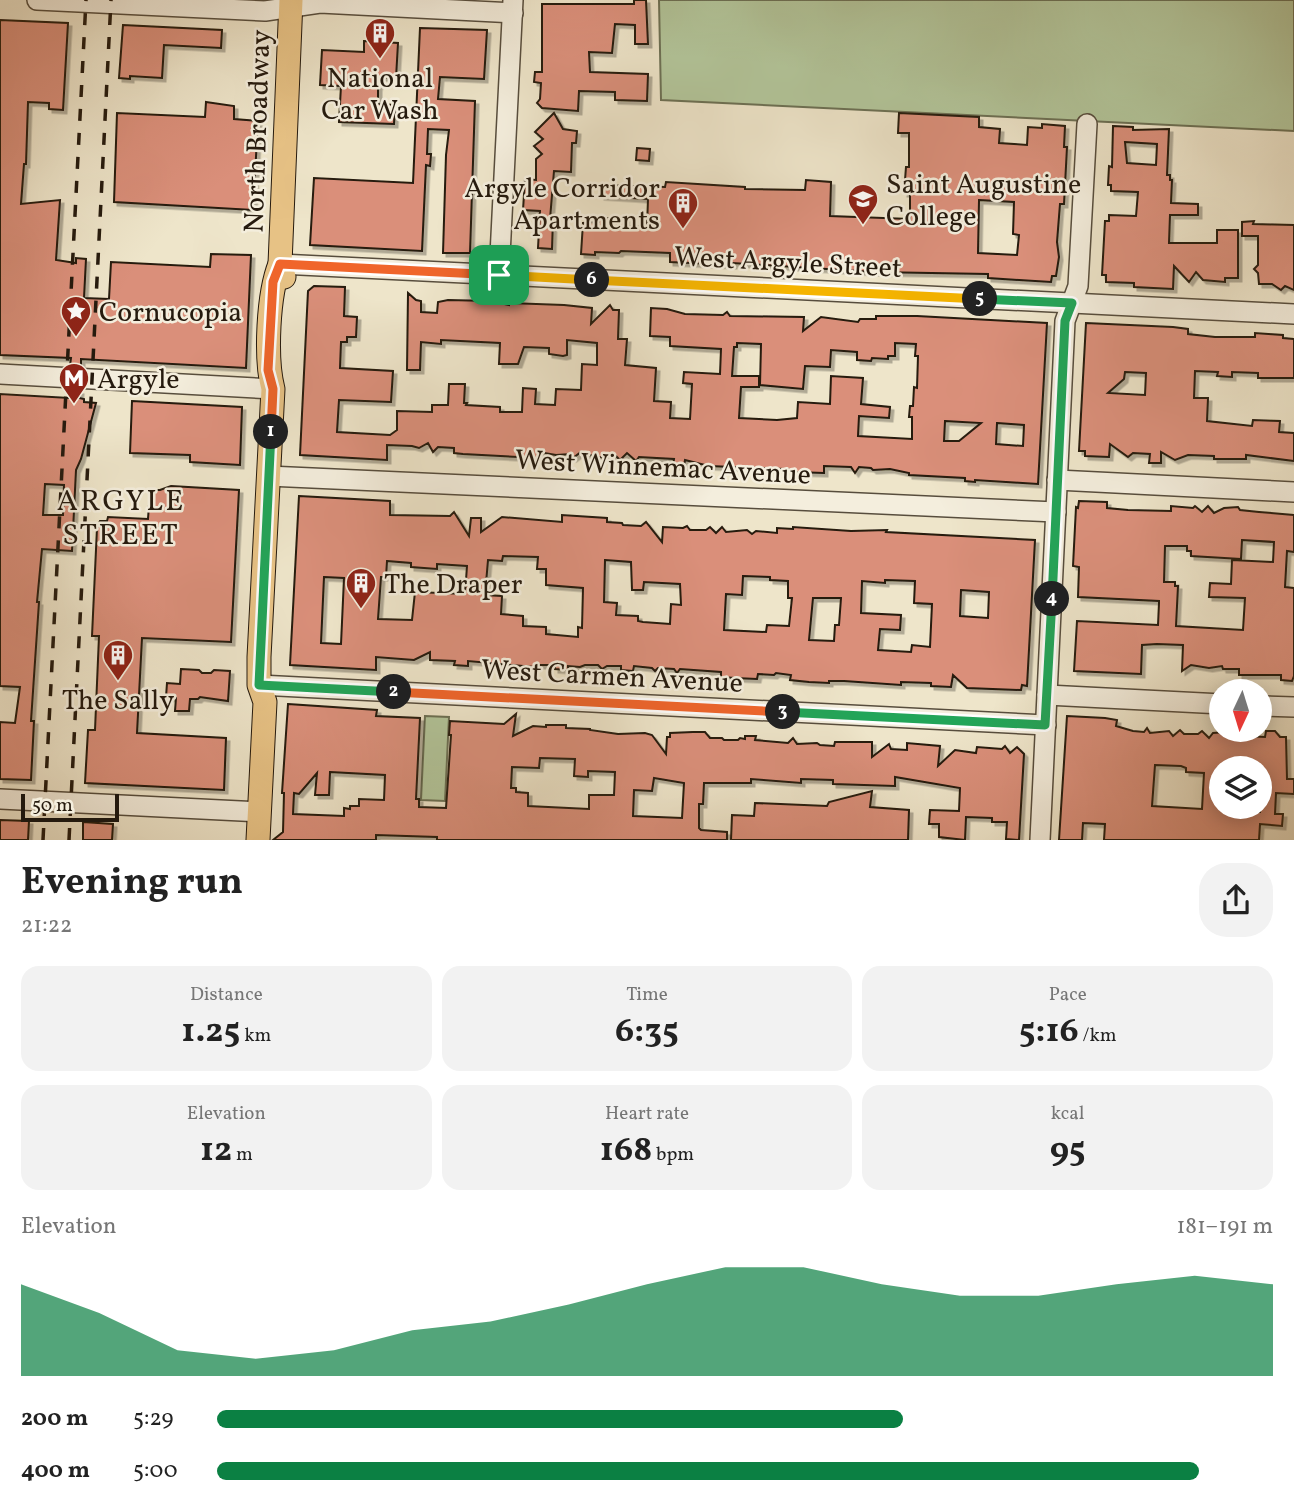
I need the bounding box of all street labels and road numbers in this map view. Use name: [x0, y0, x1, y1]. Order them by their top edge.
street label: North Broadway: [235, 29, 282, 233]
street label: West Argyle Street: [673, 238, 903, 289]
street label: West Winnemac Avenue: [514, 441, 812, 496]
street label: West Carmen Avenue: [480, 651, 744, 704]

